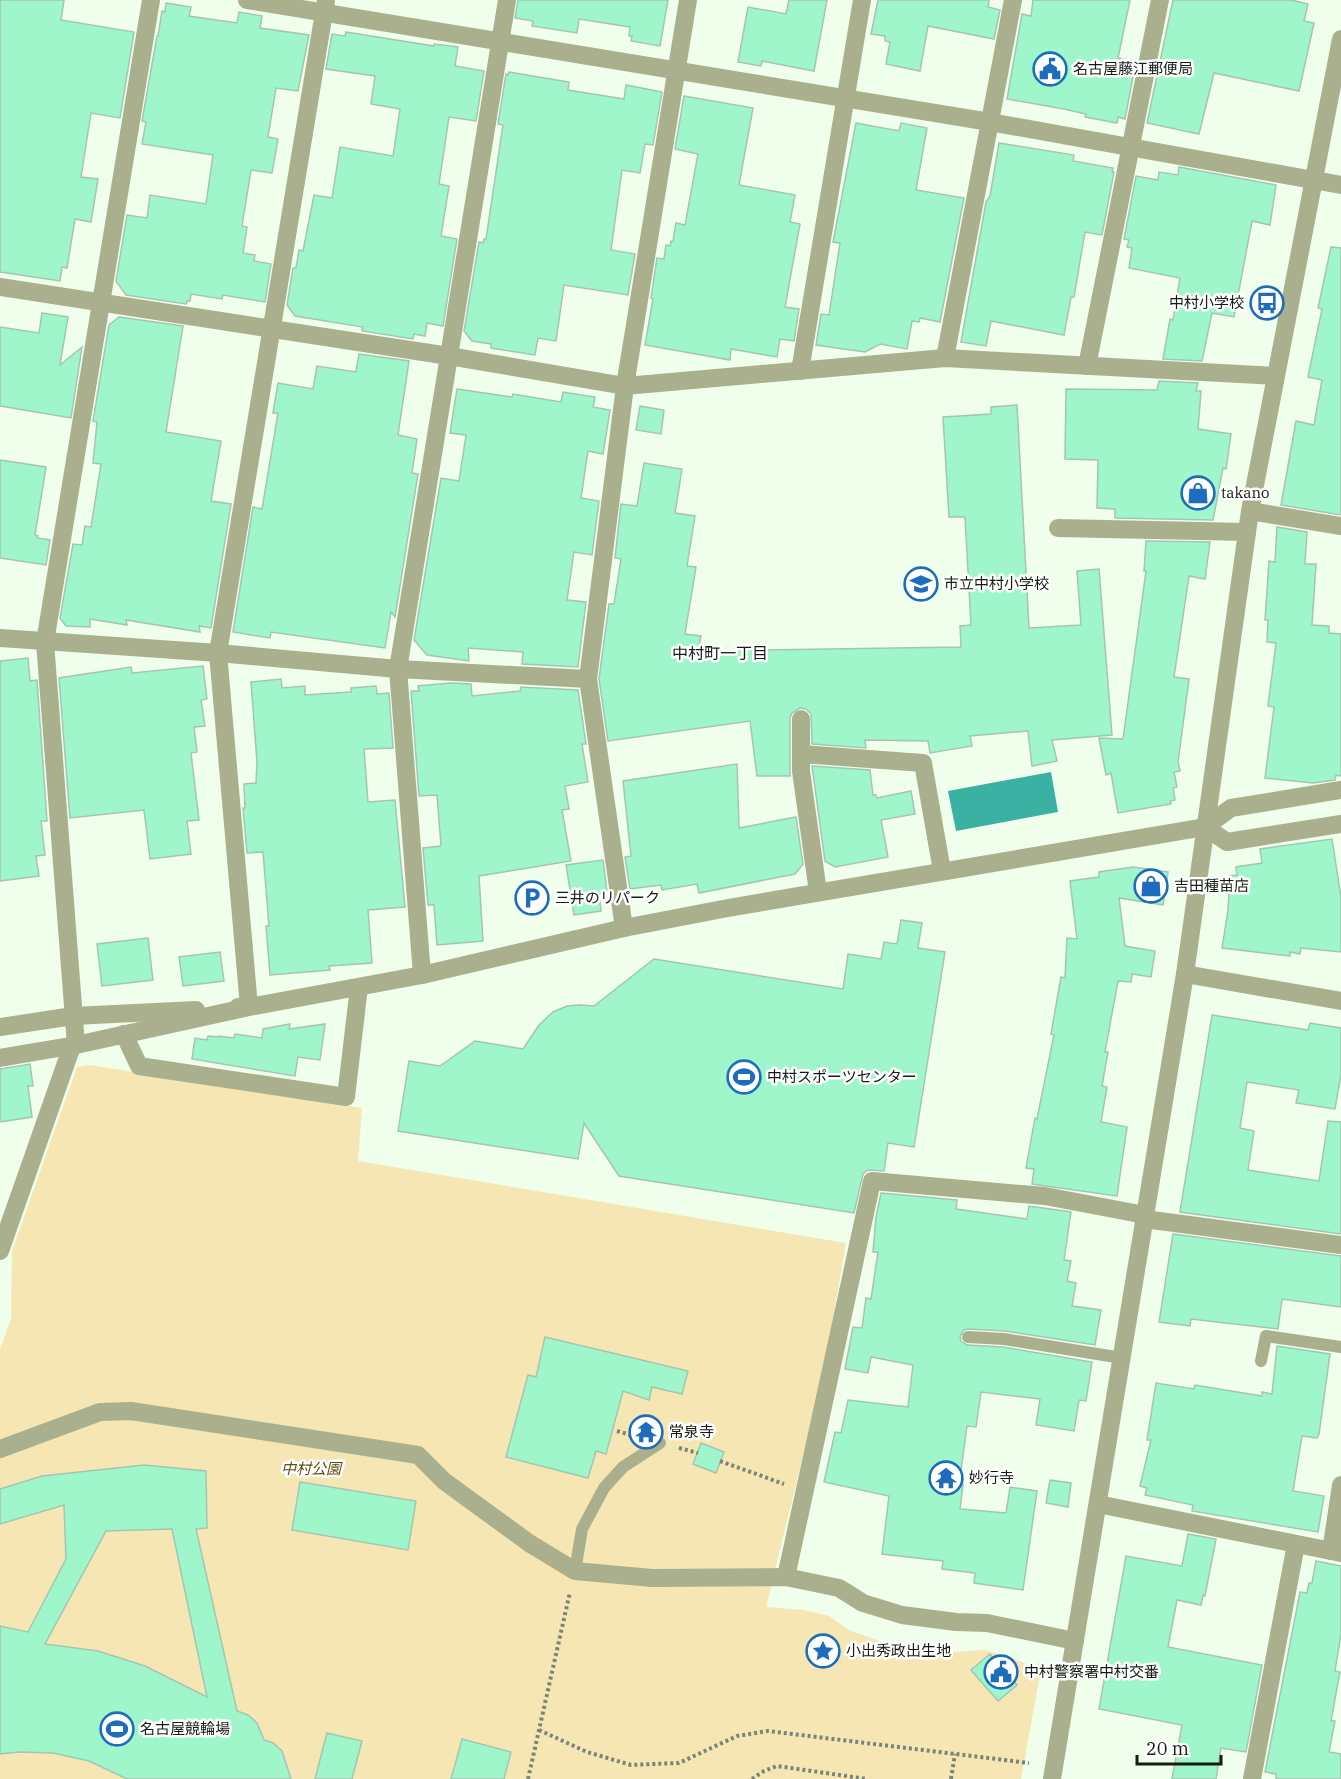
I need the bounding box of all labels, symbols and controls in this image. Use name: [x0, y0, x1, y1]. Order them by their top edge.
public building icon: 名古屋藤江郵便局: [1032, 51, 1068, 87]
place label: 名古屋藤江郵便局: [1073, 59, 1193, 78]
bus stop icon: 中村小学校: [1249, 285, 1285, 321]
place label: 中村小学校: [1169, 293, 1244, 312]
shop icon: takano: [1180, 475, 1216, 511]
place label: takano: [1221, 483, 1269, 502]
school or university icon: 市立中村小学校: [903, 566, 939, 602]
place label: 市立中村小学校: [944, 574, 1049, 593]
district label: 中村町一丁目: [672, 643, 768, 663]
shop icon: 吉田種苗店: [1133, 868, 1169, 904]
place label: 吉田種苗店: [1174, 876, 1249, 895]
parking icon: 三井のリパーク: [514, 880, 550, 916]
place label: 三井のリパーク: [555, 888, 660, 907]
sports icon: 中村スポーツセンター: [726, 1059, 762, 1095]
place label: 中村スポーツセンター: [767, 1067, 917, 1086]
temple icon: 常泉寺: [628, 1414, 664, 1450]
place label: 常泉寺: [669, 1422, 714, 1441]
park label: 中村公園: [281, 1459, 343, 1478]
temple icon: 妙行寺: [928, 1460, 964, 1496]
place label: 妙行寺: [969, 1468, 1014, 1487]
place icon: 小出秀政出生地: [805, 1633, 841, 1669]
place label: 小出秀政出生地: [846, 1641, 951, 1660]
public building icon: 中村警察署中村交番: [983, 1654, 1019, 1690]
place label: 中村警察署中村交番: [1024, 1662, 1159, 1681]
sports icon: 名古屋競輪場: [99, 1711, 135, 1747]
place label: 名古屋競輪場: [140, 1719, 230, 1738]
scale bar: [1137, 1728, 1221, 1766]
text: 20 m: [1146, 1737, 1189, 1760]

